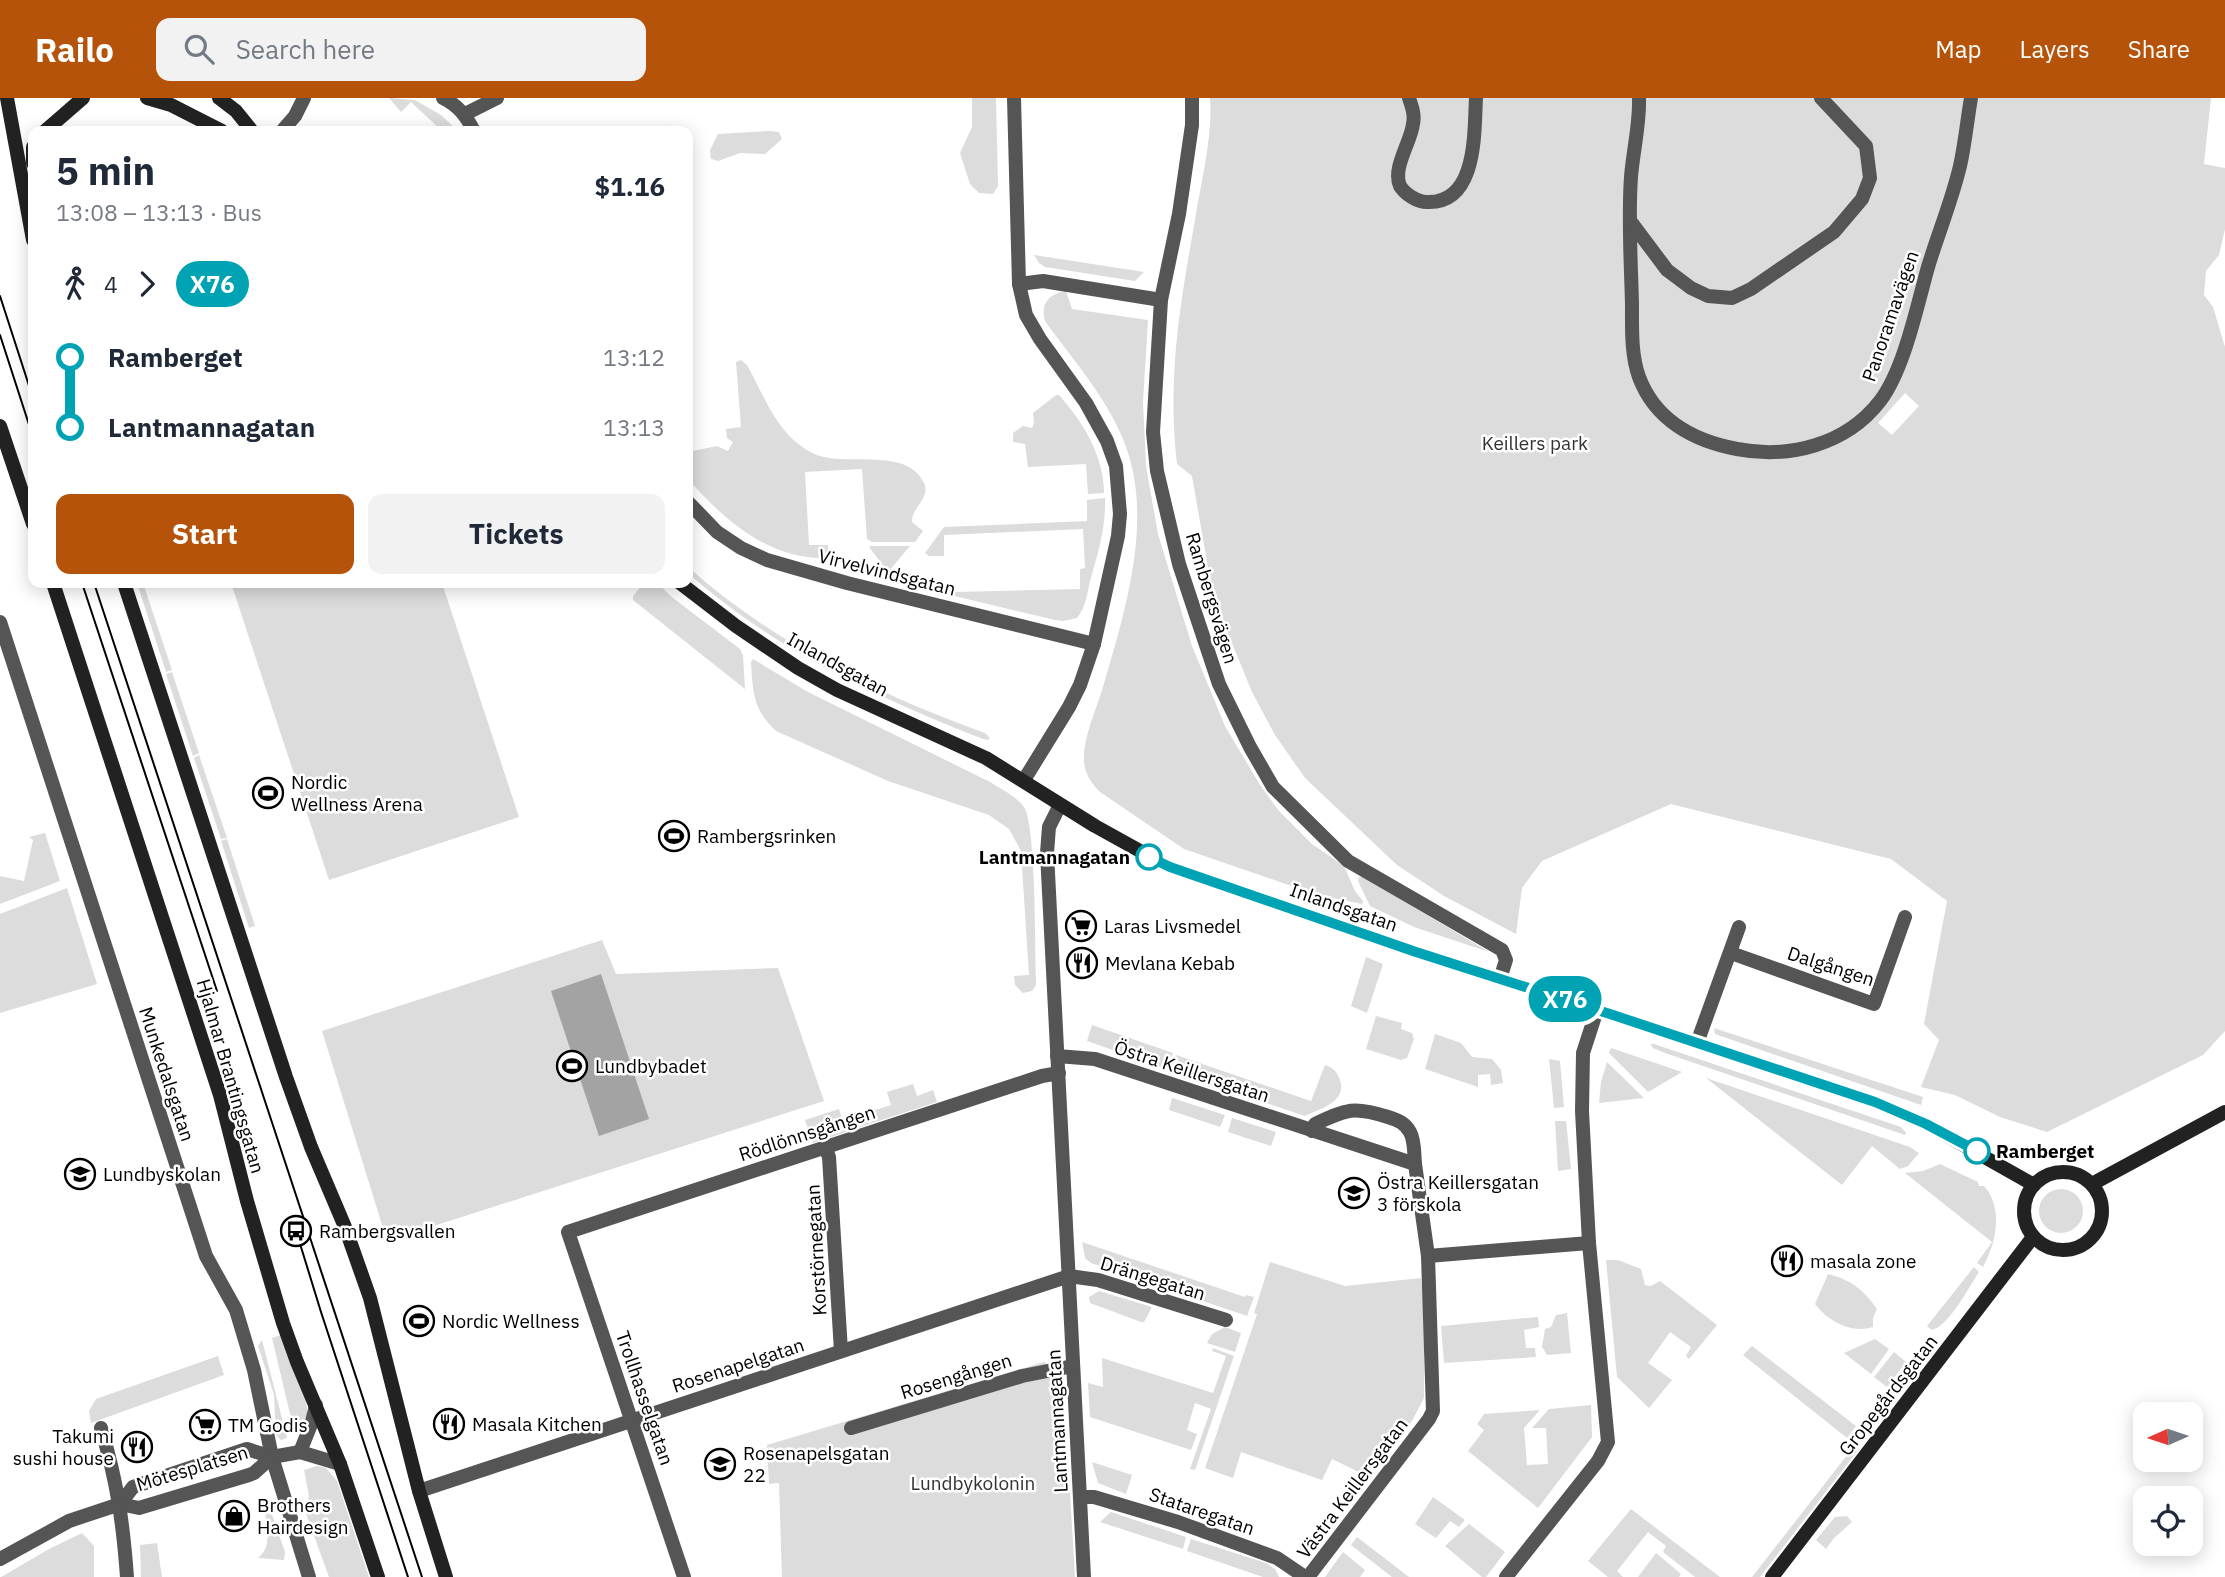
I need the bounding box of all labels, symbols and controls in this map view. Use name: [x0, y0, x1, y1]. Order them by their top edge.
search box: [156, 18, 646, 81]
text: Railo: [35, 28, 114, 71]
icon: search: [180, 30, 218, 68]
text: Search here: [236, 32, 375, 66]
text: Map: [1935, 33, 1982, 65]
text: Layers: [2020, 33, 2090, 65]
text: Share: [2128, 33, 2190, 65]
text: 5 min: [56, 146, 155, 195]
text: $1.16: [595, 169, 665, 203]
text: 13:08 – 13:13 · Bus: [56, 197, 262, 227]
street label: Panoramavägen: [1856, 247, 1924, 385]
icon: walk: [56, 265, 94, 303]
icon: forward: [128, 265, 166, 303]
text: X76: [190, 268, 235, 300]
text: 4: [104, 269, 118, 299]
text: Ramberget: [108, 340, 243, 374]
text: 13:12: [603, 342, 665, 372]
text: Lantmannagatan: [108, 410, 315, 444]
text: 13:13: [603, 412, 665, 442]
park label: Keillers park: [1482, 431, 1588, 455]
button: Start: [56, 494, 354, 574]
button: Tickets: [368, 494, 665, 574]
street label: Rambergsvägen: [1181, 529, 1243, 667]
street label: Virvelvindsgatan: [816, 543, 958, 601]
street label: Inlandsgatan: [783, 626, 893, 702]
place label: Nordic Wellness Arena: [291, 770, 423, 816]
sports icon: Nordic Wellness Arena: [251, 776, 285, 810]
sports icon: Rambergsrinken: [657, 819, 691, 853]
place label: Rambergsrinken: [697, 824, 836, 848]
marker: Lantmannagatan: [1136, 844, 1162, 870]
place label: Lantmannagatan: [979, 845, 1130, 869]
street label: Inlandsgatan: [1287, 877, 1401, 937]
supermarket icon: Laras Livsmedel: [1064, 909, 1098, 943]
place label: Laras Livsmedel: [1104, 914, 1241, 938]
street label: Dalgången: [1784, 941, 1878, 991]
restaurant icon: Mevlana Kebab: [1065, 946, 1099, 980]
place label: Mevlana Kebab: [1105, 951, 1235, 975]
street label: Hjalmar Brantingsgatan: [192, 976, 270, 1176]
line badge: X76: [1525, 976, 1605, 1022]
text: X76: [1543, 983, 1587, 1015]
street label: Munkedalsgatan: [134, 1004, 200, 1144]
street label: Östra Keillersgatan: [1111, 1035, 1273, 1107]
sports icon: Lundbybadet: [555, 1049, 589, 1083]
place label: Lundbybadet: [595, 1054, 707, 1078]
street label: Rödlönnsgången: [736, 1100, 878, 1166]
marker: Ramberget: [1964, 1138, 1990, 1164]
place label: Ramberget: [1996, 1139, 2094, 1163]
school or university icon: Lundbyskolan: [63, 1157, 97, 1191]
place label: Lundbyskolan: [103, 1162, 221, 1186]
place label: Östra Keillersgatan 3 förskola: [1377, 1170, 1539, 1216]
school or university icon: Östra Keillersgatan 3 förskola: [1337, 1176, 1371, 1210]
street label: Korstörnegatan: [801, 1184, 831, 1316]
bus stop icon: Rambergsvallen: [279, 1214, 313, 1248]
place label: Rambergsvallen: [319, 1219, 456, 1243]
restaurant icon: masala zone: [1770, 1244, 1804, 1278]
place label: masala zone: [1810, 1249, 1916, 1273]
street label: Drängegatan: [1098, 1251, 1208, 1305]
sports icon: Nordic Wellness: [402, 1304, 436, 1338]
place label: Nordic Wellness: [442, 1309, 580, 1333]
street label: Trollhasselgatan: [611, 1328, 679, 1468]
street label: Gropegårdsgatan: [1833, 1330, 1943, 1460]
street label: Rosenapelgatan: [669, 1332, 807, 1398]
street label: Rosengången: [897, 1348, 1015, 1404]
street label: Lantmannagatan: [1041, 1349, 1073, 1493]
north arrow: [2133, 1402, 2203, 1472]
map controls: [2133, 1402, 2203, 1556]
restaurant icon: Masala Kitchen: [432, 1407, 466, 1441]
supermarket icon: TM Godis: [188, 1408, 222, 1442]
place label: Masala Kitchen: [472, 1412, 602, 1436]
place label: TM Godis: [228, 1413, 308, 1437]
street label: Västra Keillersgatan: [1291, 1413, 1413, 1563]
place label: Takumi sushi house: [13, 1424, 114, 1470]
restaurant icon: Takumi sushi house: [120, 1430, 154, 1464]
street label: Mötesplatsen: [133, 1440, 251, 1496]
place label: Rosenapelsgatan 22: [743, 1441, 890, 1487]
school or university icon: Rosenapelsgatan 22: [703, 1447, 737, 1481]
park label: Lundbykolonin: [911, 1471, 1035, 1495]
street label: Stataregatan: [1146, 1482, 1258, 1540]
button: locate: [2133, 1486, 2203, 1556]
place label: Brothers Hairdesign: [257, 1493, 348, 1539]
shop icon: Brothers Hairdesign: [217, 1499, 251, 1533]

